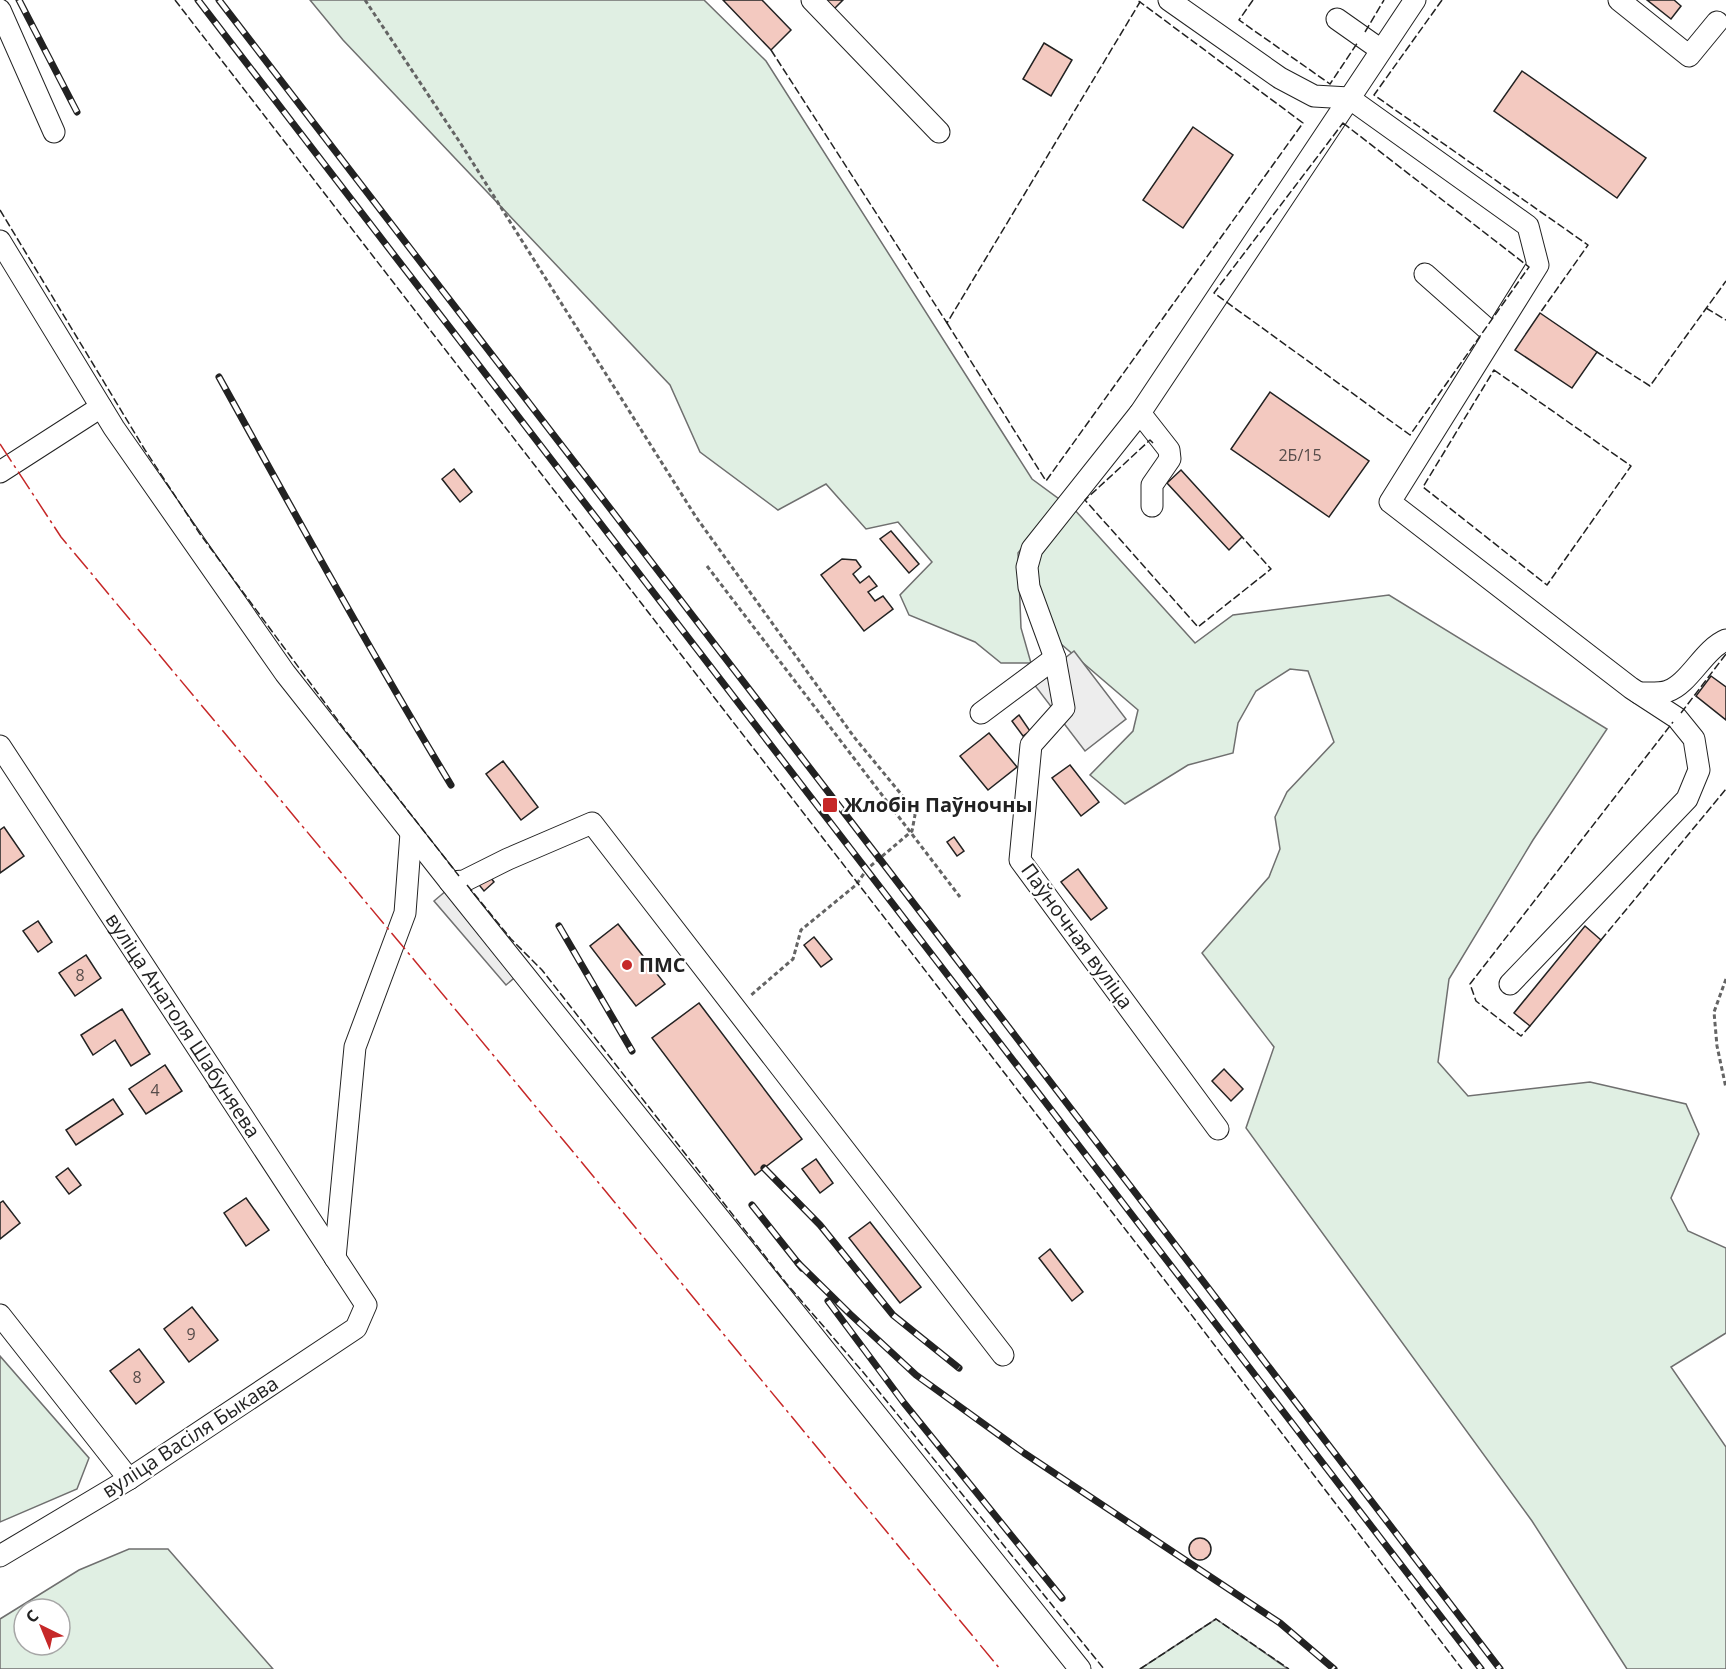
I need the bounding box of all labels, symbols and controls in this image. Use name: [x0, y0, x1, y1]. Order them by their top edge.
house number: 2Б/15: [1278, 444, 1322, 466]
place label: Жлобін Паўночны: [844, 791, 1032, 818]
marker: Жлобін Паўночны: [821, 796, 839, 814]
street label: Паўночная вуліца: [1015, 857, 1140, 1014]
street label: вуліца Анатоля Шабуняева: [100, 907, 267, 1143]
place label: ПМС: [639, 951, 686, 978]
marker: ПМС: [620, 958, 634, 972]
house number: 8: [75, 964, 85, 986]
house number: 4: [150, 1079, 160, 1101]
house number: 9: [186, 1323, 196, 1345]
house number: 8: [132, 1366, 142, 1388]
street label: вуліца Васіля Быкава: [96, 1369, 283, 1504]
north arrow: [12, 1597, 72, 1657]
text: С: [21, 1605, 43, 1628]

